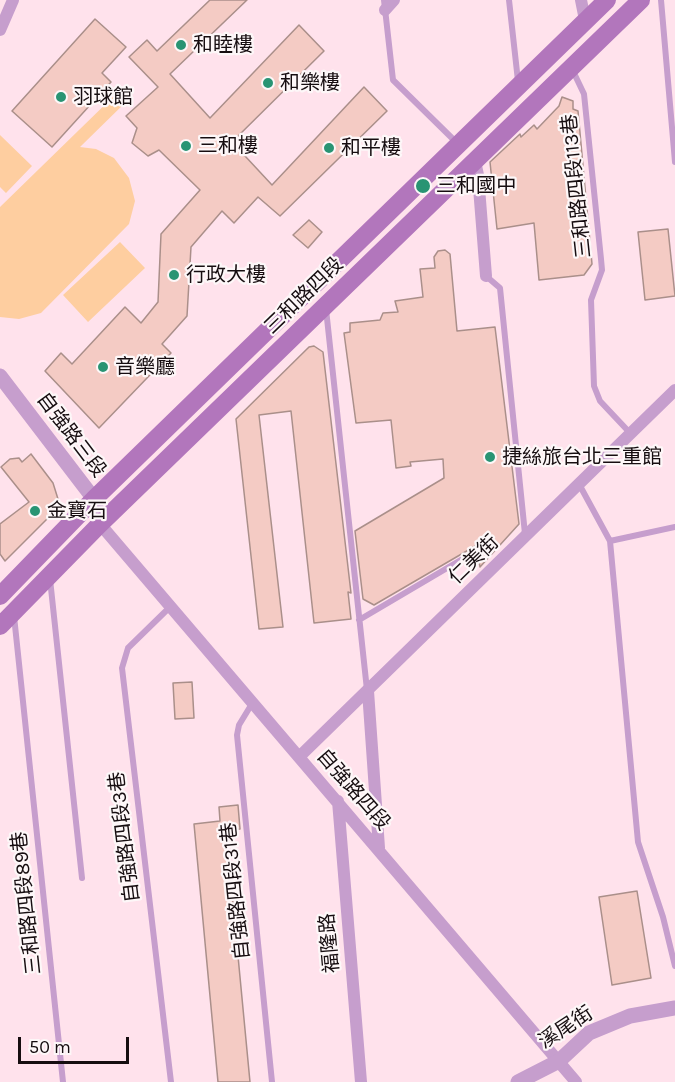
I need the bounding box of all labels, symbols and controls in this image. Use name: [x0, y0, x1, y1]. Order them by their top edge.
place label: 和睦樓: [193, 33, 253, 57]
marker: 和睦樓: [174, 38, 188, 52]
place label: 和樂樓: [280, 71, 340, 95]
marker: 和樂樓: [261, 76, 275, 90]
place label: 羽球館: [73, 85, 133, 109]
marker: 羽球館: [54, 90, 68, 104]
street label: 三和路四段113巷: [557, 113, 597, 259]
place label: 三和樓: [198, 134, 258, 158]
place label: 和平樓: [341, 136, 401, 160]
marker: 三和樓: [179, 139, 193, 153]
marker: 和平樓: [322, 141, 336, 155]
place label: 三和國中: [436, 174, 516, 198]
marker: 三和國中: [414, 177, 432, 195]
street label: 三和路四段: [260, 253, 348, 339]
place label: 行政大樓: [186, 263, 266, 287]
marker: 行政大樓: [167, 268, 181, 282]
place label: 音樂廳: [115, 355, 175, 379]
marker: 音樂廳: [96, 360, 110, 374]
street label: 自強路三段: [31, 388, 111, 482]
place label: 捷絲旅台北三重館: [502, 445, 662, 469]
marker: 捷絲旅台北三重館: [483, 450, 497, 464]
place label: 金寶石: [47, 499, 107, 523]
marker: 金寶石: [28, 504, 42, 518]
street label: 仁美街: [444, 531, 504, 589]
street label: 自強路四段: [311, 744, 395, 836]
street label: 自強路四段3巷: [105, 770, 145, 904]
street label: 自強路四段31巷: [217, 821, 255, 961]
street label: 三和路四段89巷: [8, 830, 46, 976]
street label: 福隆路: [315, 912, 345, 974]
street label: 溪尾街: [534, 1002, 598, 1054]
scale bar: [21, 1025, 132, 1063]
text: 50 m: [29, 1036, 71, 1058]

